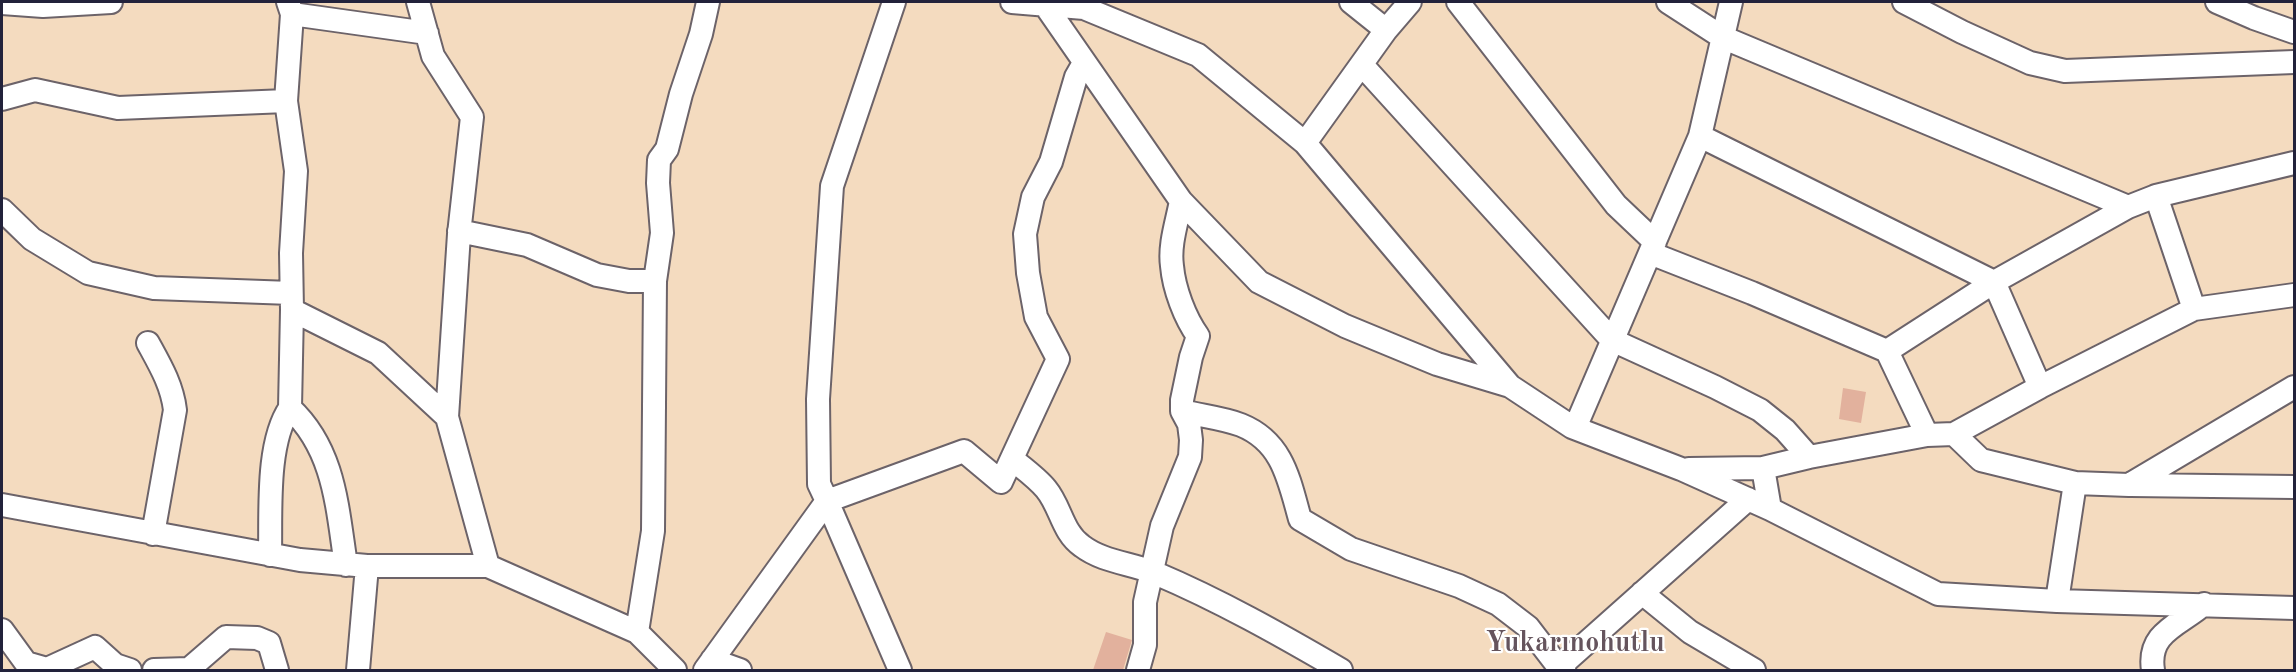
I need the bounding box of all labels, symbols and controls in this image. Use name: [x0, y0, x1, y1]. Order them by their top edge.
district label: Yukarınohutlu: [1485, 627, 1665, 661]

